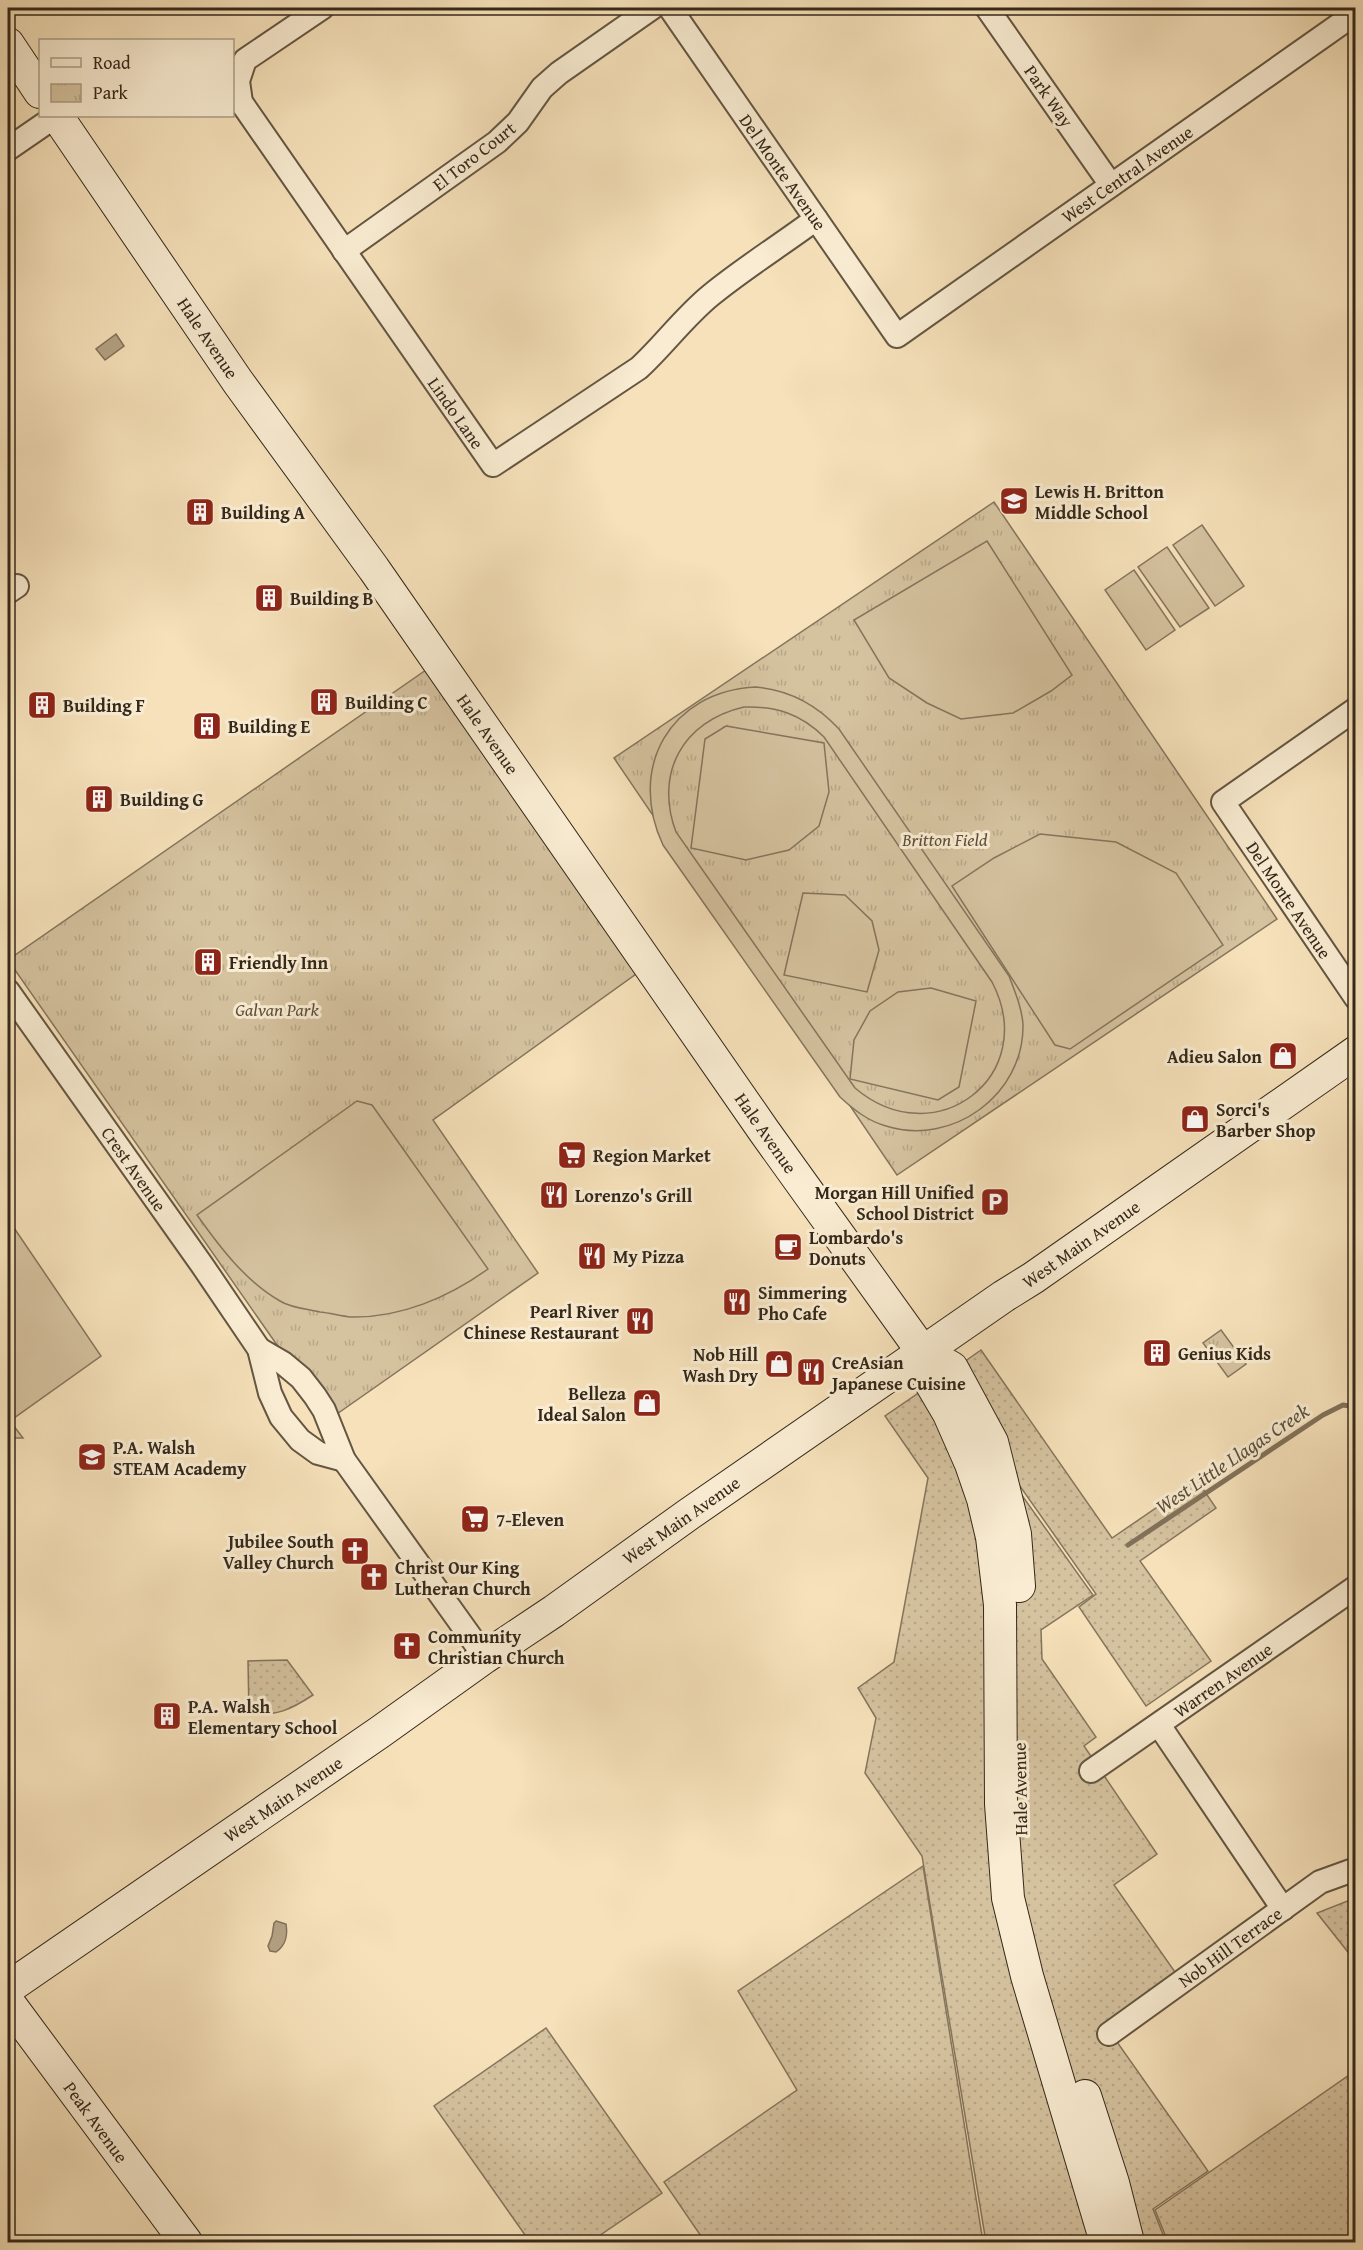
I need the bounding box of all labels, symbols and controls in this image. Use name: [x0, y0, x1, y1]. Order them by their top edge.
legend: [39, 39, 234, 117]
text: Road: [93, 49, 131, 76]
street label: Park Way: [1018, 59, 1080, 133]
text: Park: [93, 79, 129, 106]
street label: Del Monte Avenue: [733, 108, 833, 236]
street label: El Toro Court: [426, 114, 522, 197]
street label: West Central Avenue: [1056, 118, 1198, 230]
street label: Hale Avenue: [171, 292, 245, 384]
street label: Lindo Lane: [421, 371, 491, 455]
place label: Lewis H. Britton Middle School: [1035, 478, 1164, 526]
school or university icon: Lewis H. Britton Middle School: [998, 485, 1030, 517]
building icon: Building A: [184, 496, 216, 528]
place label: Building A: [221, 499, 306, 526]
building icon: Building B: [253, 582, 285, 614]
place label: Building B: [290, 585, 374, 612]
building icon: Building C: [308, 686, 340, 718]
street label: Hale Avenue: [450, 688, 526, 780]
building icon: Building F: [26, 689, 58, 721]
place label: Building C: [345, 689, 428, 716]
place label: Building F: [63, 692, 145, 719]
building icon: Building E: [191, 710, 223, 742]
place label: Building E: [228, 713, 311, 740]
building icon: Building G: [83, 783, 115, 815]
place label: Building G: [120, 786, 204, 813]
park label: Britton Field: [901, 826, 988, 853]
street label: Del Monte Avenue: [1240, 836, 1338, 964]
building icon: Friendly Inn: [192, 946, 224, 978]
place label: Friendly Inn: [229, 949, 328, 976]
park label: Galvan Park: [235, 996, 319, 1023]
shop icon: Adieu Salon: [1267, 1040, 1299, 1072]
place label: Adieu Salon: [1167, 1043, 1262, 1070]
street label: Hale Avenue: [728, 1087, 804, 1179]
place label: Sorci's Barber Shop: [1216, 1096, 1315, 1144]
shop icon: Sorci's Barber Shop: [1179, 1103, 1211, 1135]
street label: Crest Avenue: [95, 1121, 173, 1217]
supermarket icon: Region Market: [556, 1139, 588, 1171]
place label: Region Market: [593, 1142, 711, 1169]
restaurant icon: Lorenzo's Grill: [538, 1179, 570, 1211]
place label: Morgan Hill Unified School District: [815, 1179, 975, 1227]
place label: Lorenzo's Grill: [575, 1182, 693, 1209]
parking icon: Morgan Hill Unified School District: [979, 1186, 1011, 1218]
street label: West Main Avenue: [1017, 1193, 1145, 1295]
place label: Lombardo's Donuts: [809, 1224, 903, 1272]
cafe icon: Lombardo's Donuts: [772, 1231, 804, 1263]
restaurant icon: My Pizza: [576, 1240, 608, 1272]
place label: My Pizza: [613, 1243, 685, 1270]
place label: Simmering Pho Cafe: [758, 1279, 847, 1327]
restaurant icon: Simmering Pho Cafe: [721, 1286, 753, 1318]
place label: Pearl River Chinese Restaurant: [464, 1298, 620, 1346]
restaurant icon: Pearl River Chinese Restaurant: [624, 1305, 656, 1337]
building icon: Genius Kids: [1141, 1337, 1173, 1369]
place label: Genius Kids: [1178, 1340, 1271, 1367]
place label: Nob Hill Wash Dry: [683, 1341, 759, 1389]
shop icon: Nob Hill Wash Dry: [763, 1348, 795, 1380]
place label: CreAsian Japanese Cuisine: [829, 1349, 966, 1397]
restaurant icon: CreAsian Japanese Cuisine: [795, 1356, 827, 1388]
place label: Belleza Ideal Salon: [538, 1380, 627, 1428]
shop icon: Belleza Ideal Salon: [631, 1387, 663, 1419]
water label: West Little Llagas Creek: [1150, 1395, 1315, 1520]
place label: P.A. Walsh STEAM Academy: [113, 1434, 247, 1482]
school or university icon: P.A. Walsh STEAM Academy: [76, 1441, 108, 1473]
street label: West Main Avenue: [617, 1469, 745, 1571]
supermarket icon: 7-Eleven: [459, 1503, 491, 1535]
place label: 7-Eleven: [496, 1506, 565, 1533]
place label: Jubilee South Valley Church: [223, 1528, 334, 1576]
church icon: Jubilee South Valley Church: [339, 1535, 371, 1567]
place label: Christ Our King Lutheran Church: [395, 1554, 531, 1602]
church icon: Christ Our King Lutheran Church: [358, 1561, 390, 1593]
place label: Community Christian Church: [428, 1623, 565, 1671]
church icon: Community Christian Church: [391, 1630, 423, 1662]
street label: Warren Avenue: [1168, 1636, 1278, 1724]
place label: P.A. Walsh Elementary School: [188, 1693, 338, 1741]
building icon: P.A. Walsh Elementary School: [151, 1700, 183, 1732]
street label: Hale Avenue: [1006, 1742, 1034, 1836]
street label: West Main Avenue: [218, 1749, 348, 1849]
street label: Nob Hill Terrace: [1172, 1900, 1288, 1994]
street label: Peak Avenue: [57, 2076, 135, 2168]

